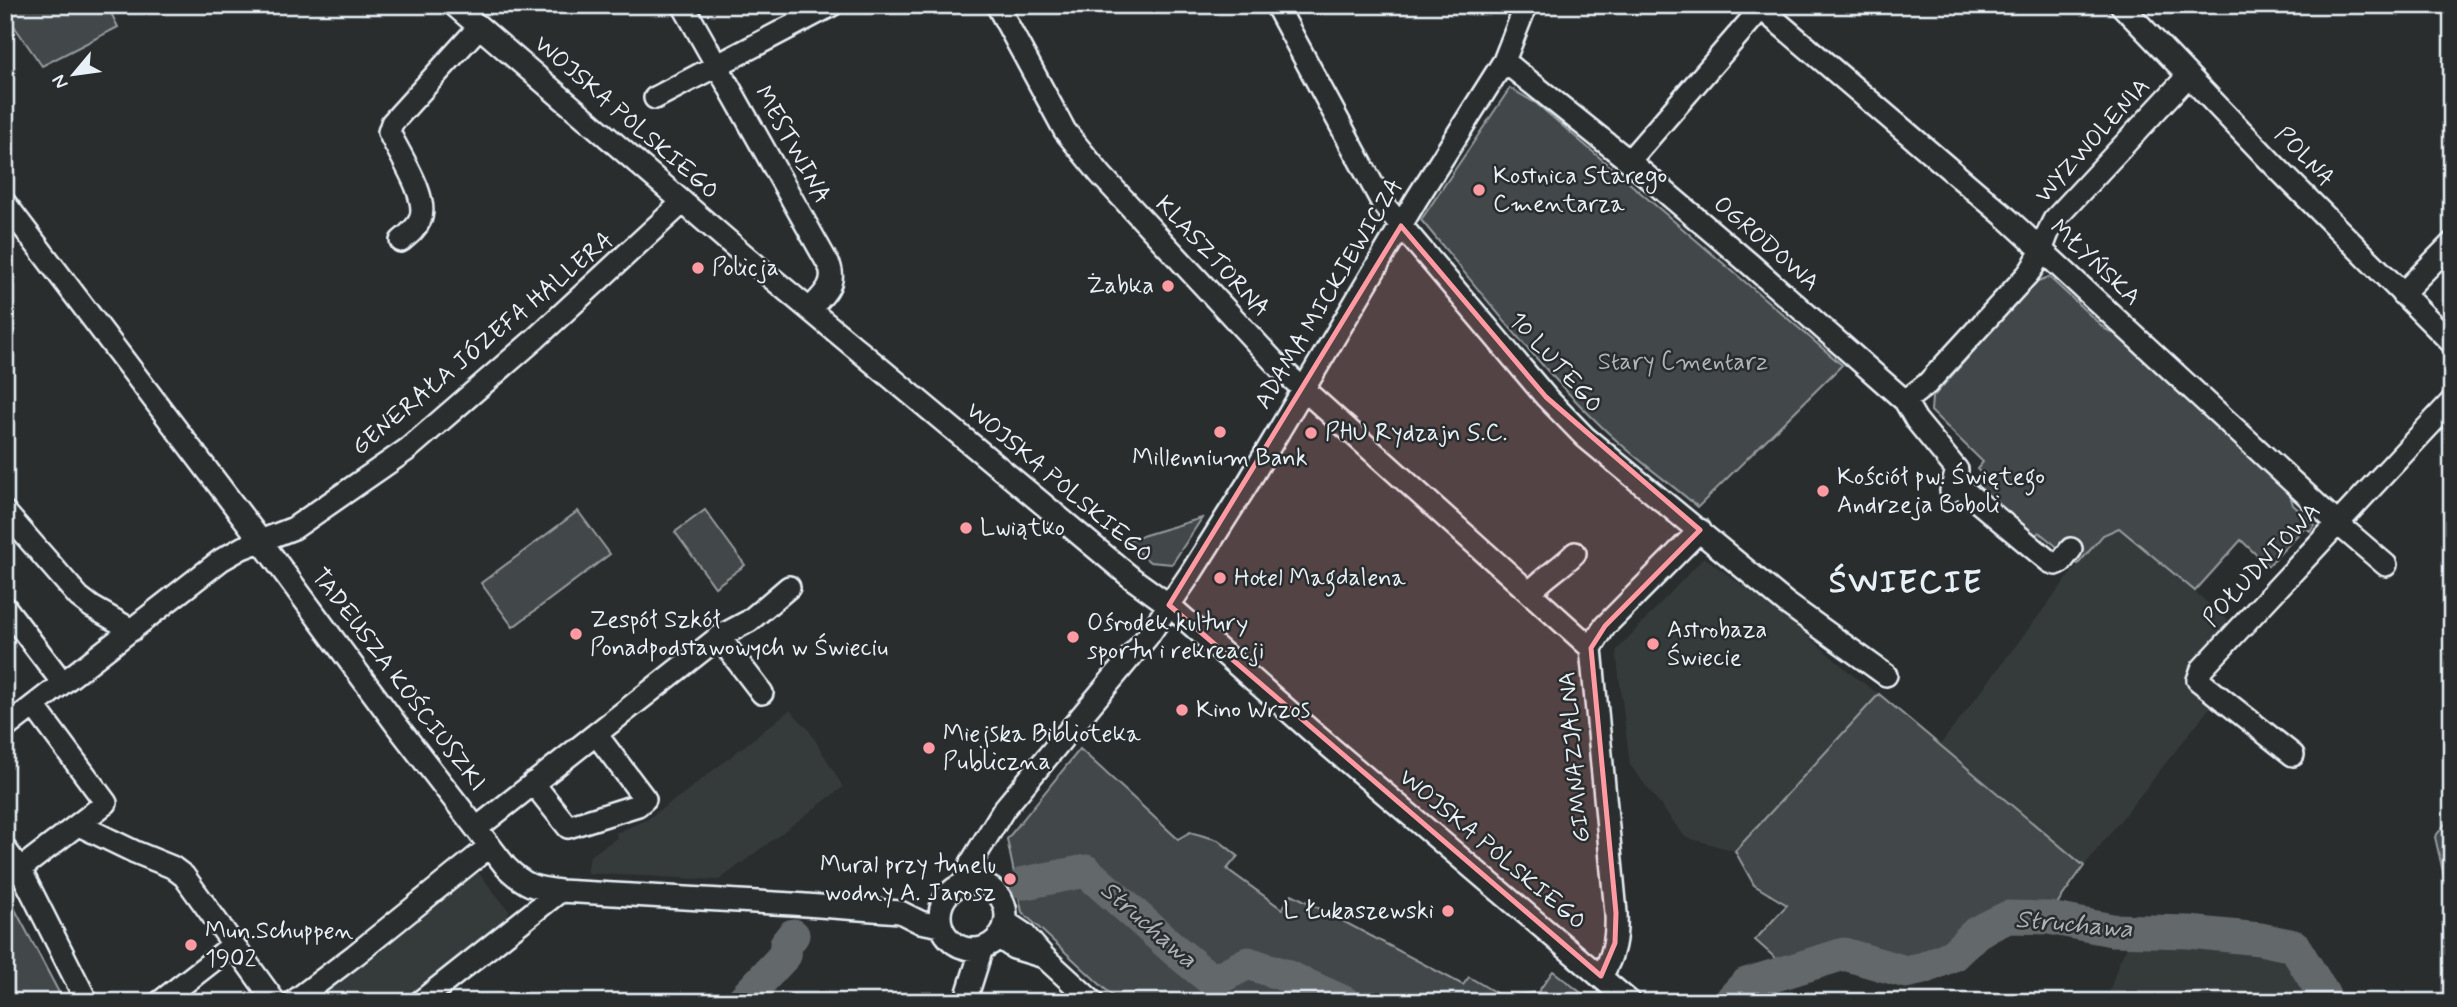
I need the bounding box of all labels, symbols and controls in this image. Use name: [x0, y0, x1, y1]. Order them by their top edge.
street label: WOJSKA POLSKIEGO: [527, 29, 725, 207]
north arrow: [38, 38, 108, 108]
text: N: [46, 70, 74, 93]
street label: WYZWOLENIA: [2029, 72, 2157, 210]
street label: MESTWINA: [747, 81, 837, 209]
street label: POLNA: [2268, 120, 2340, 194]
place label: Kostnica Starego Cmentarza: [1493, 161, 1667, 220]
street label: ADAMA MICKIEWICZA: [1248, 173, 1410, 415]
marker: Kostnica Starego Cmentarza: [1471, 182, 1487, 198]
street label: OGRODOWA: [1706, 189, 1826, 299]
street label: KLASZTORNA: [1148, 190, 1276, 324]
street label: MŁYŃSKA: [2043, 213, 2147, 313]
street label: GENERAŁA JÓZEFA HALLERA: [346, 225, 620, 463]
place label: Policja: [712, 253, 779, 284]
marker: Policja: [690, 260, 706, 276]
place label: Żabka: [1086, 271, 1154, 302]
marker: Żabka: [1160, 278, 1176, 294]
street label: 10 LUTEGO: [1501, 306, 1609, 420]
park label: Stary Cmentarz: [1598, 347, 1768, 378]
street label: WOJSKA POLSKIEGO: [959, 396, 1159, 570]
place label: PHU Rydzajn S.C.: [1325, 418, 1508, 449]
marker: Millennium Bank: [1212, 424, 1228, 440]
marker: PHU Rydzajn S.C.: [1303, 425, 1319, 441]
place label: Millennium Bank: [1132, 443, 1308, 474]
place label: Kościół pw. Świętego Andrzeja Boboli: [1837, 461, 2045, 521]
marker: Kościół pw. Świętego Andrzeja Boboli: [1815, 483, 1831, 499]
street label: POŁUDNIOWA: [2196, 496, 2328, 634]
place label: Lwiątko: [980, 513, 1065, 544]
marker: Lwiątko: [958, 520, 974, 536]
street label: TADEUSZA KOŚCIUSZKI: [304, 562, 493, 798]
district label: ŚWIECIE: [1829, 562, 1983, 604]
place label: Hotel Magdalena: [1234, 563, 1406, 597]
marker: Hotel Magdalena: [1212, 570, 1228, 586]
place label: Zespół Szkół Ponadpodstawowych w Świeciu: [590, 605, 888, 664]
place label: Ośrodek kultury sportu i rekreacji: [1087, 608, 1264, 667]
place label: Astrobaza Świecie: [1667, 615, 1767, 674]
marker: Zespół Szkół Ponadpodstawowych w Świeciu: [568, 626, 584, 642]
marker: Ośrodek kultury sportu i rekreacji: [1065, 629, 1081, 645]
marker: Astrobaza Świecie: [1645, 636, 1661, 652]
street label: GIMNAZJALNA: [1552, 670, 1598, 844]
place label: Kino Wrzos: [1196, 695, 1310, 726]
marker: Kino Wrzos: [1174, 702, 1190, 718]
place label: Miejska Biblioteka Publiczna: [943, 719, 1141, 778]
marker: Miejska Biblioteka Publiczna: [921, 740, 937, 756]
street label: WOJSKA POLSKIEGO: [1392, 763, 1592, 937]
place label: Mural przy tunelu wodny A. Jarosz: [820, 850, 996, 909]
marker: Mural przy tunelu wodny A. Jarosz: [1002, 871, 1018, 887]
water label: Struchawa: [1092, 874, 1204, 977]
place label: L Łukaszewski: [1283, 896, 1434, 927]
marker: L Łukaszewski: [1440, 903, 1456, 919]
water label: Struchawa: [2014, 903, 2134, 947]
place label: Mun.Schuppen 1902: [205, 916, 354, 975]
marker: Mun.Schuppen 1902: [183, 937, 199, 953]

